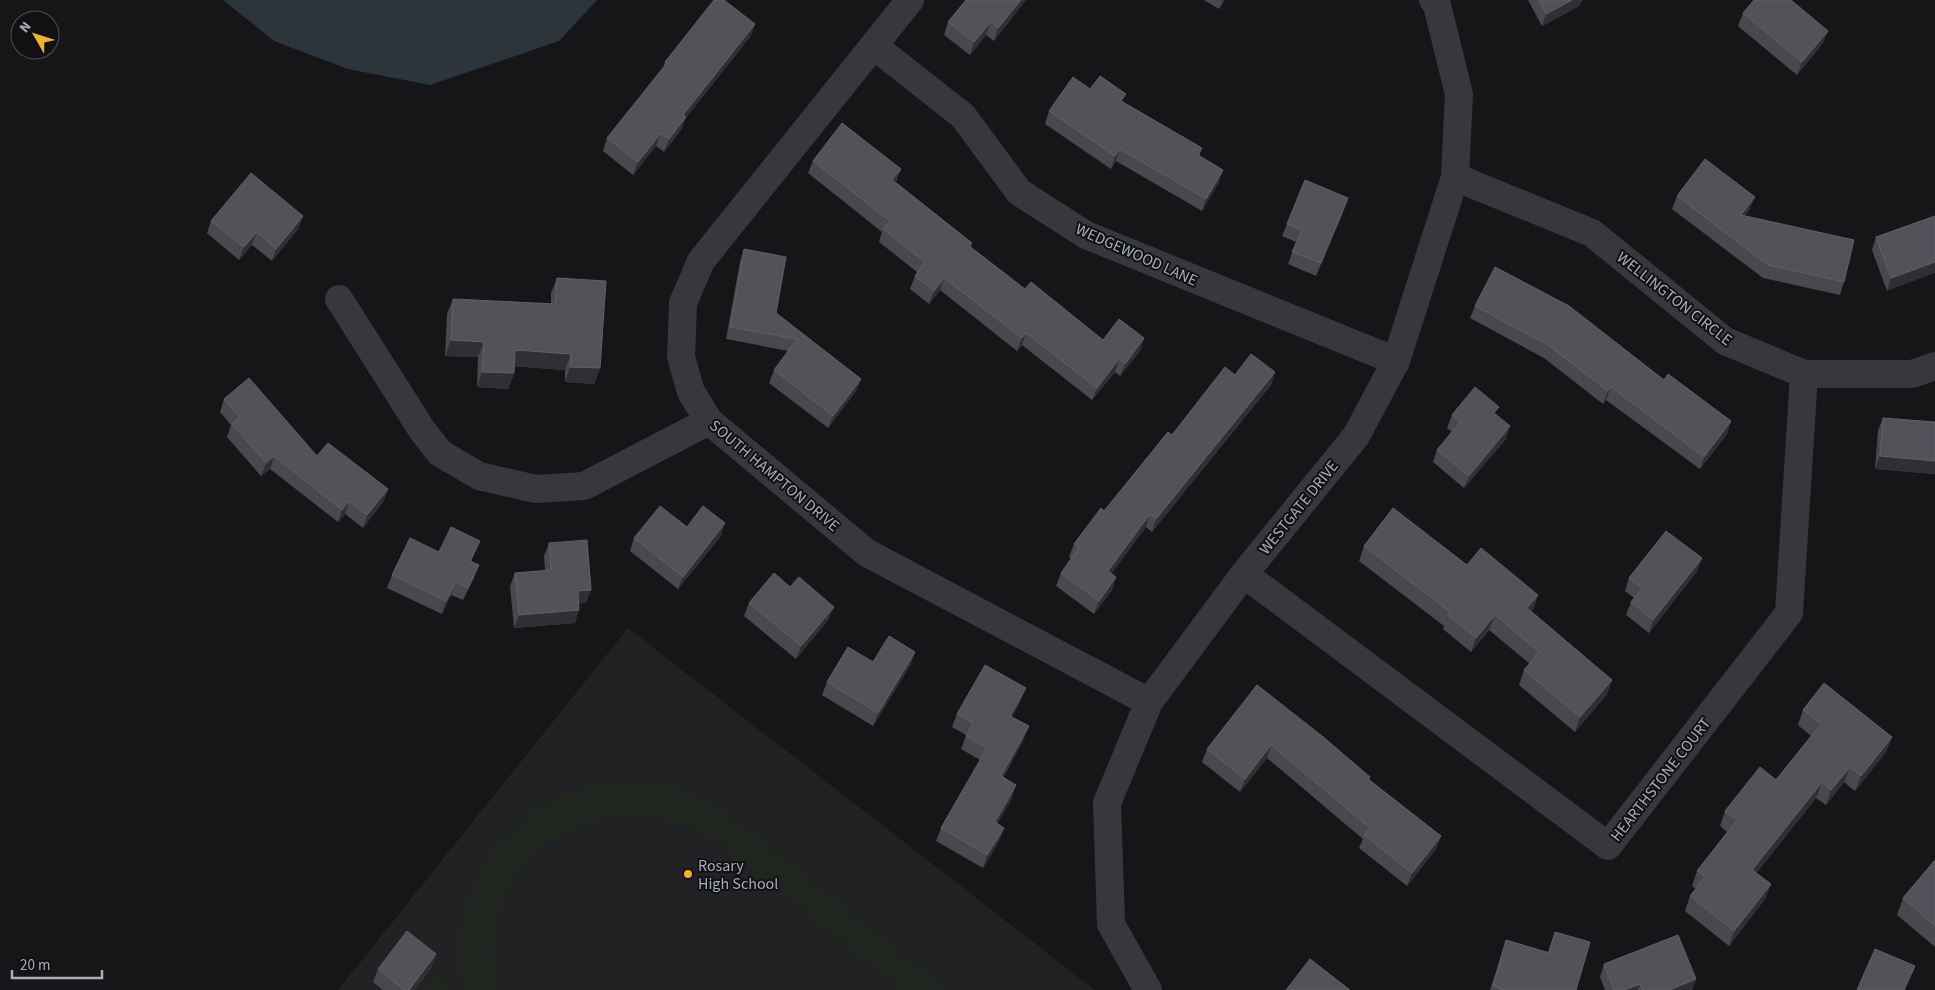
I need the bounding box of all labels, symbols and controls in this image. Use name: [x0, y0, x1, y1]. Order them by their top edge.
north arrow: [10, 10, 60, 60]
text: N: [15, 18, 36, 37]
street label: WEDGEWOOD LANE: [1072, 218, 1201, 292]
street label: WELLINGTON CIRCLE: [1612, 247, 1737, 351]
street label: SOUTH HAMPTON DRIVE: [705, 415, 844, 537]
street label: WESTGATE DRIVE: [1254, 456, 1344, 559]
street label: HEARTHSTONE COURT: [1605, 713, 1716, 846]
place label: Rosary High School: [698, 855, 778, 895]
marker: Rosary High School: [682, 868, 694, 880]
scale bar: [12, 948, 102, 980]
text: 20 m: [20, 955, 50, 976]

